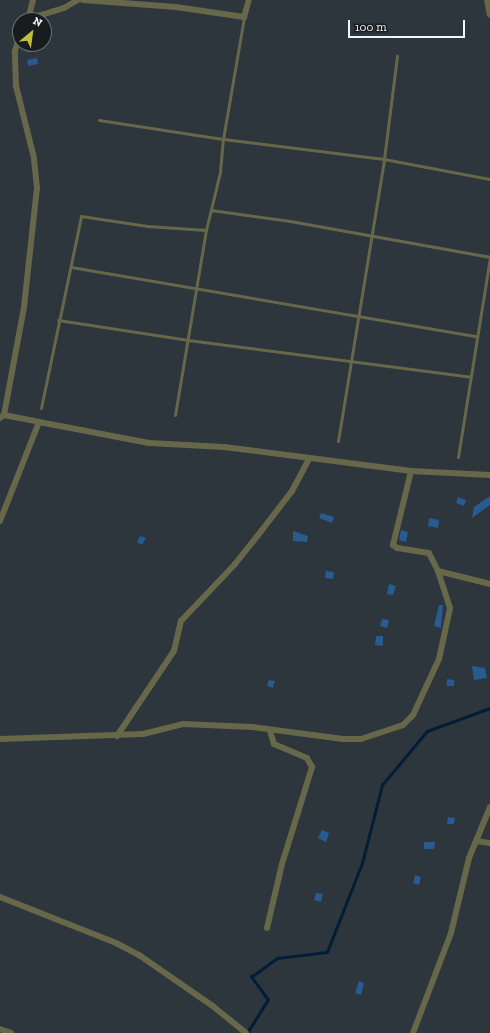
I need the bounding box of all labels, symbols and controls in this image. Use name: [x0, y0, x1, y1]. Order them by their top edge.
north arrow: [12, 12, 52, 52]
scale bar: [350, 12, 467, 38]
text: N: [31, 14, 44, 30]
text: 100 m: [355, 20, 387, 34]

